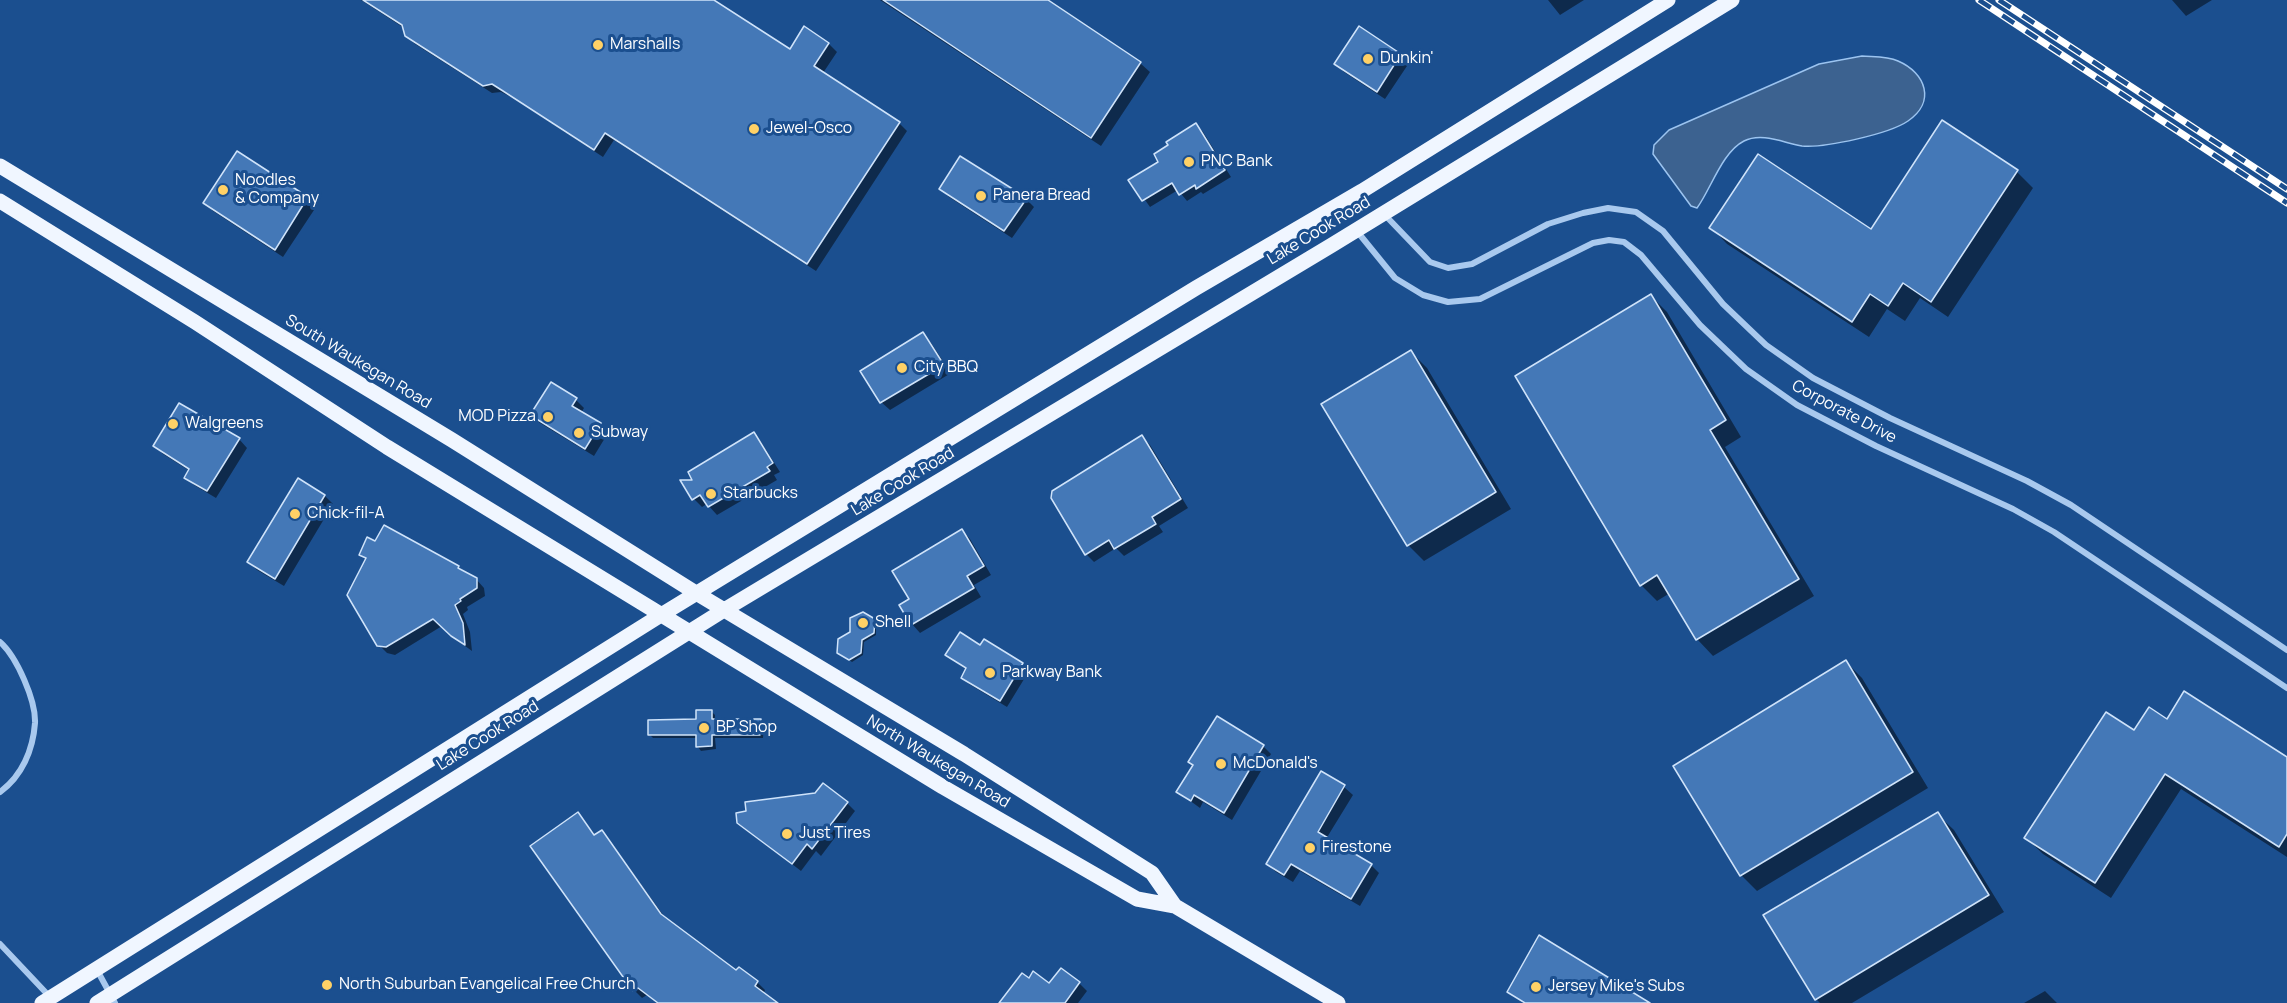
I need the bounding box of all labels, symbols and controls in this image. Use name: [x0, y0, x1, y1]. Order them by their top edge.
place label: Marshalls: [610, 35, 680, 55]
marker: Marshalls: [591, 38, 605, 52]
place label: Dunkin': [1380, 49, 1434, 69]
marker: Dunkin': [1361, 52, 1375, 66]
place label: Jewel-Osco: [766, 119, 852, 139]
marker: Jewel-Osco: [747, 122, 761, 136]
place label: PNC Bank: [1201, 152, 1272, 172]
marker: PNC Bank: [1182, 155, 1196, 169]
place label: Noodles & Company: [235, 171, 319, 209]
marker: Noodles & Company: [216, 183, 230, 197]
place label: Panera Bread: [993, 186, 1090, 206]
marker: Panera Bread: [974, 189, 988, 203]
street label: Lake Cook Road: [1264, 193, 1374, 269]
street label: South Waukegan Road: [282, 311, 434, 413]
place label: City BBQ: [914, 358, 978, 378]
marker: City BBQ: [895, 361, 909, 375]
street label: Corporate Drive: [1788, 376, 1900, 448]
place label: MOD Pizza: [458, 407, 536, 427]
marker: MOD Pizza: [541, 410, 555, 424]
place label: Walgreens: [185, 414, 263, 434]
marker: Walgreens: [166, 417, 180, 431]
place label: Subway: [591, 423, 648, 443]
marker: Subway: [572, 426, 586, 440]
street label: Lake Cook Road: [848, 444, 958, 520]
place label: Starbucks: [723, 484, 798, 504]
marker: Starbucks: [704, 487, 718, 501]
place label: Chick-fil-A: [307, 504, 385, 524]
marker: Chick-fil-A: [288, 507, 302, 521]
place label: Shell: [875, 613, 911, 633]
marker: Shell: [856, 616, 870, 630]
place label: Parkway Bank: [1002, 663, 1102, 683]
marker: Parkway Bank: [983, 666, 997, 680]
street label: Lake Cook Road: [433, 697, 543, 775]
street label: North Waukegan Road: [863, 712, 1013, 812]
place label: BP Shop: [716, 718, 777, 738]
marker: BP Shop: [697, 721, 711, 735]
place label: McDonald's: [1233, 754, 1318, 774]
marker: McDonald's: [1214, 757, 1228, 771]
place label: Just Tires: [799, 824, 871, 844]
marker: Just Tires: [780, 827, 794, 841]
place label: Firestone: [1322, 838, 1392, 858]
marker: Firestone: [1303, 841, 1317, 855]
place label: North Suburban Evangelical Free Church: [339, 975, 636, 995]
place label: Jersey Mike's Subs: [1548, 977, 1685, 997]
marker: North Suburban Evangelical Free Church: [320, 978, 334, 992]
marker: Jersey Mike's Subs: [1529, 980, 1543, 994]

